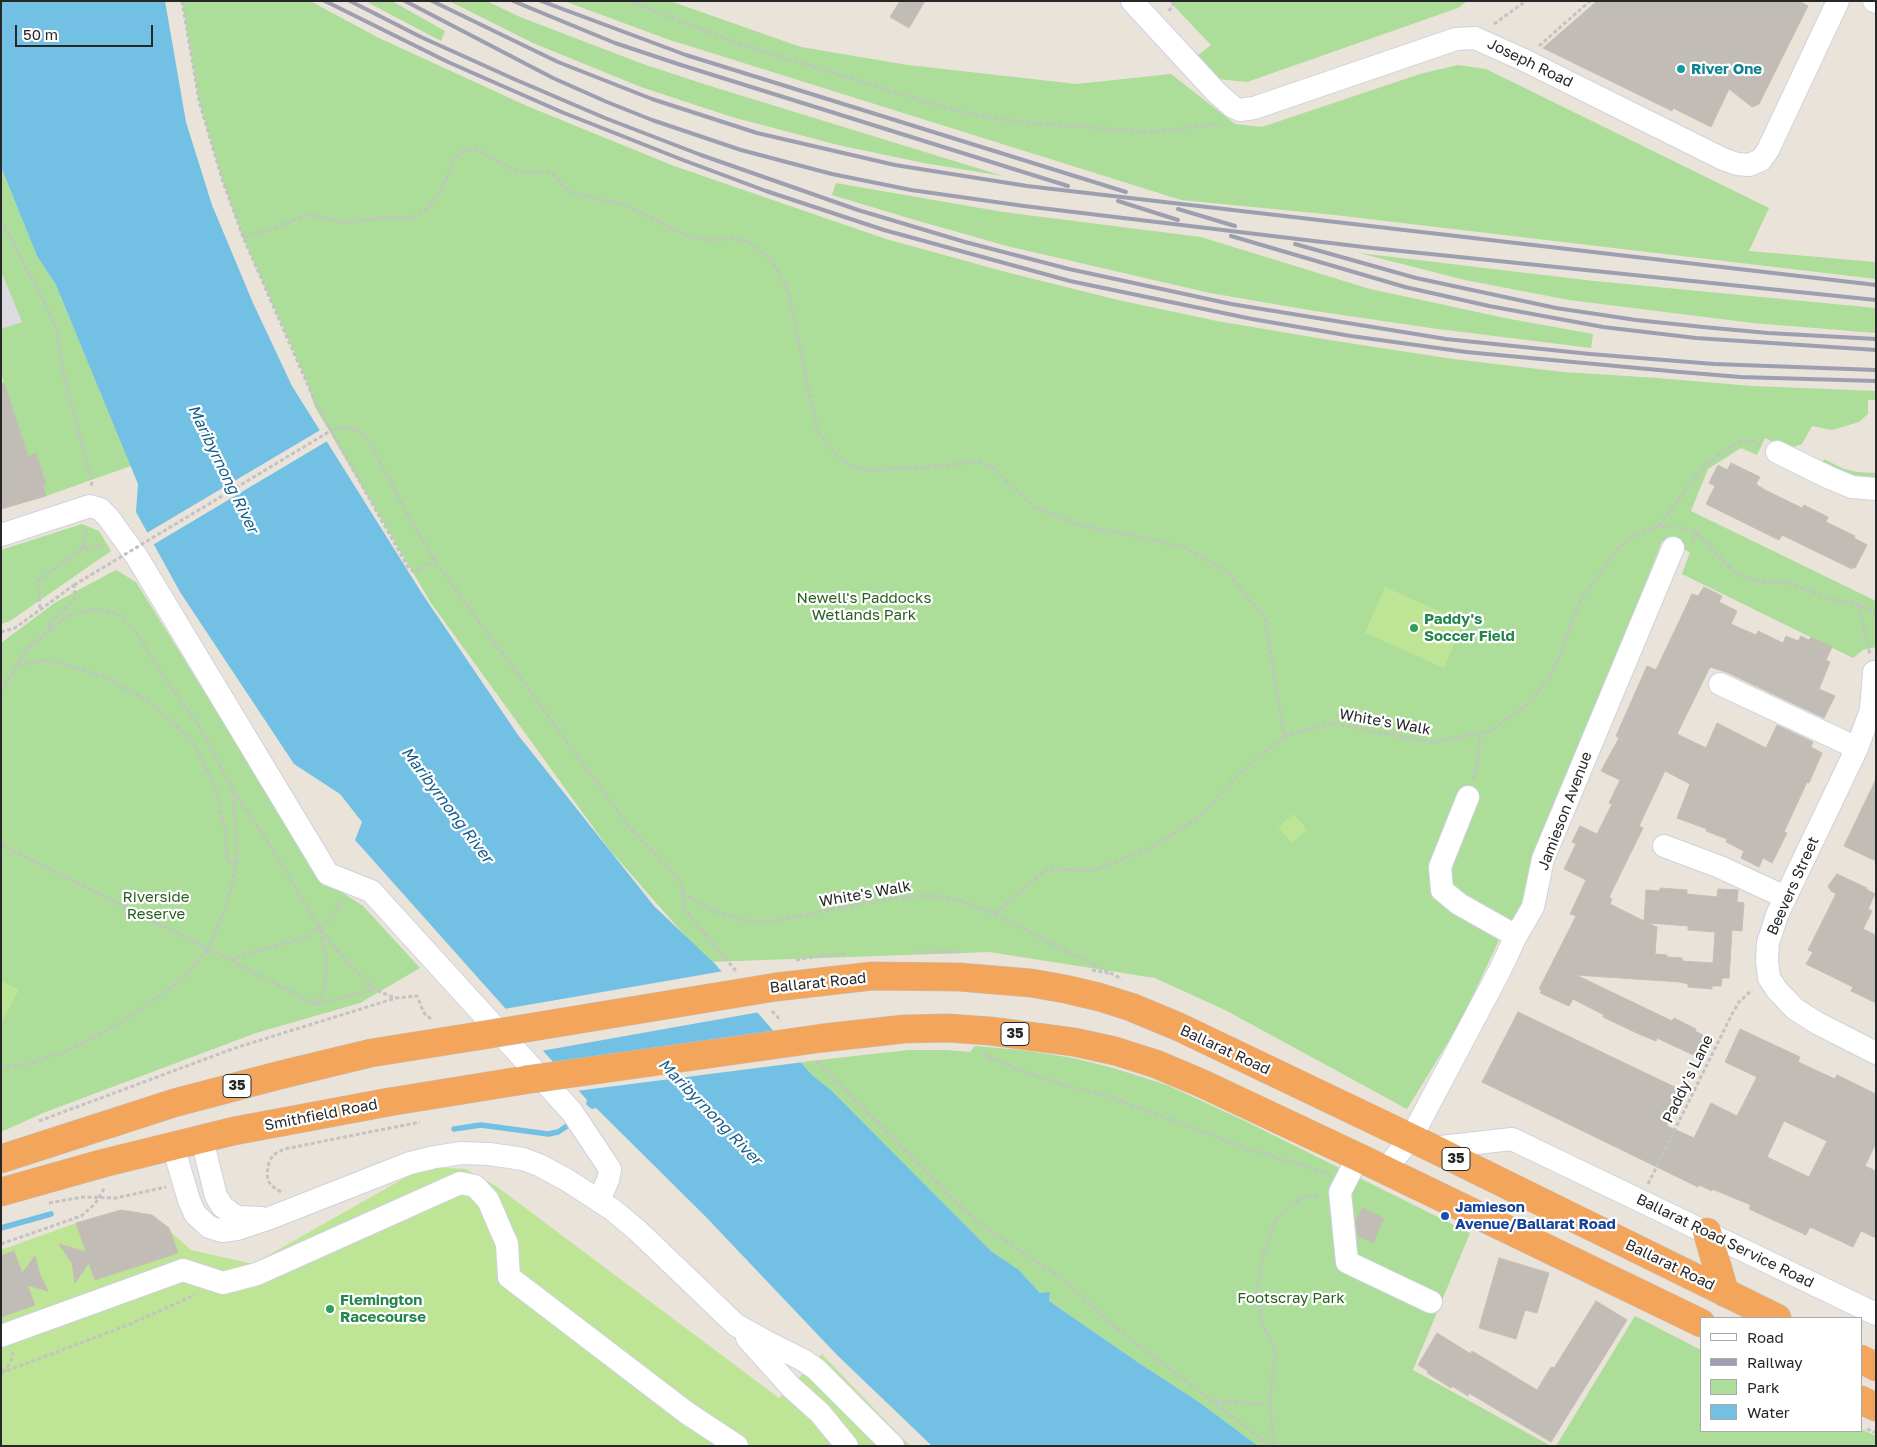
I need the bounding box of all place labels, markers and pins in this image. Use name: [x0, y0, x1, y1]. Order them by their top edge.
place label: River One: [1691, 60, 1762, 78]
marker: River One: [1675, 63, 1687, 75]
place label: Paddy's Soccer Field: [1424, 610, 1515, 645]
marker: Paddy's Soccer Field: [1408, 622, 1420, 634]
place label: Jamieson Avenue/Ballarat Road: [1455, 1198, 1616, 1233]
marker: Jamieson Avenue/Ballarat Road: [1439, 1210, 1451, 1222]
place label: Flemington Racecourse: [340, 1291, 426, 1326]
marker: Flemington Racecourse: [324, 1303, 336, 1315]

